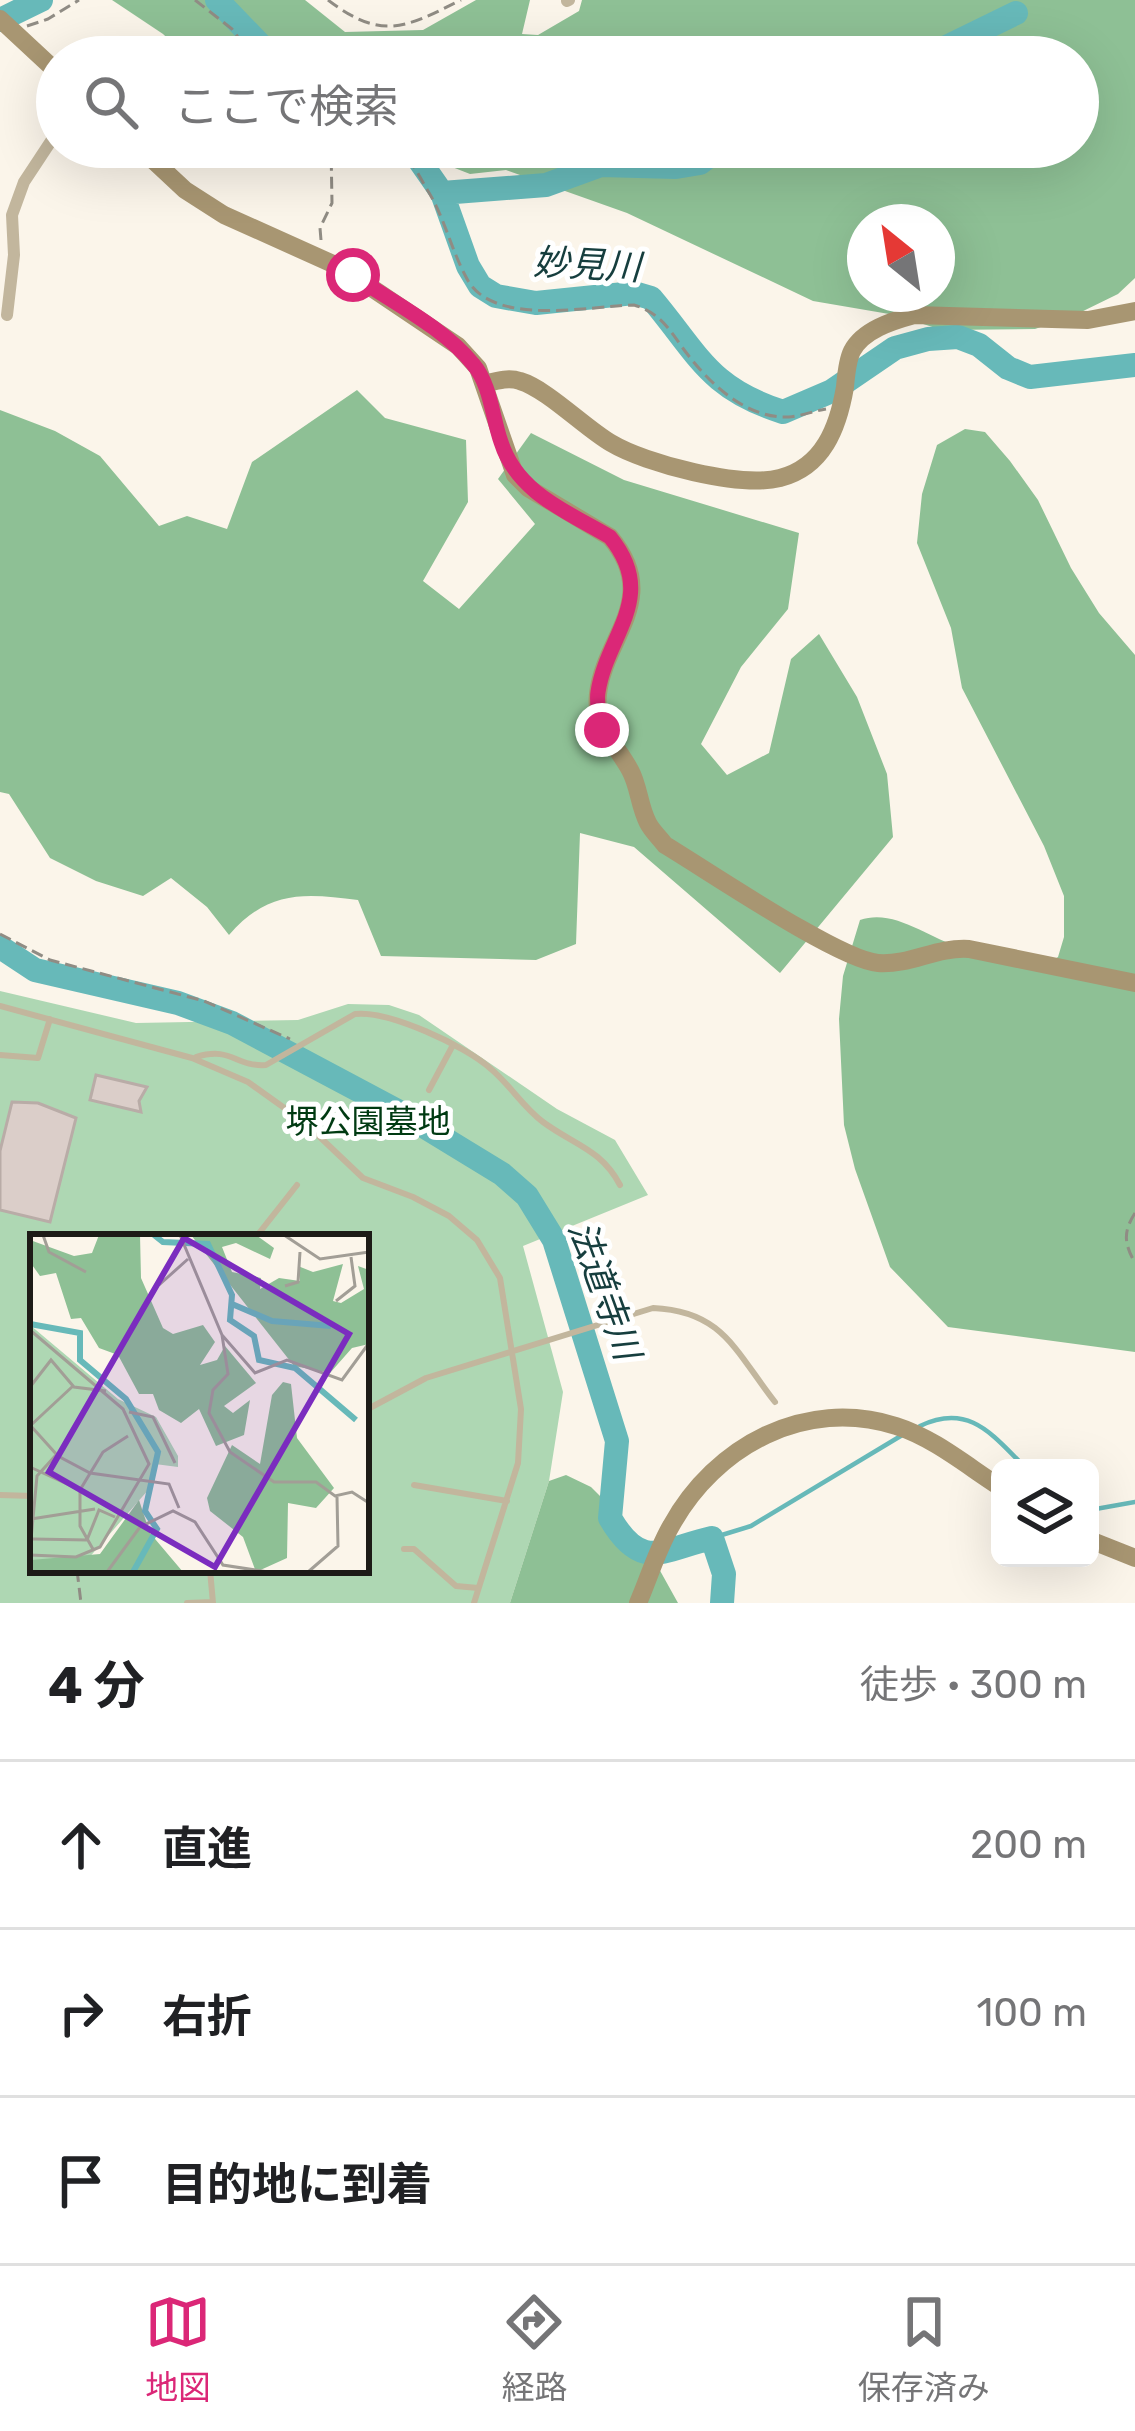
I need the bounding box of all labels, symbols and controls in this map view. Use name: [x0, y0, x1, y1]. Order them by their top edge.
search box: [36, 36, 1099, 168]
icon: search: [78, 69, 144, 135]
text: ここで検索: [174, 80, 399, 133]
north arrow: [847, 204, 955, 312]
water label: 妙見川: [532, 240, 646, 289]
route start: [326, 248, 380, 302]
route end: [575, 703, 629, 757]
park label: 堺公園墓地: [286, 1102, 451, 1141]
water label: 法道寺川: [560, 1215, 651, 1369]
inset map: [30, 1234, 369, 1573]
map controls: [991, 1459, 1099, 1567]
button: layers: [991, 1459, 1099, 1567]
text: 4 分: [48, 1655, 145, 1716]
text: 徒歩 · 300 m: [860, 1662, 1087, 1708]
icon: ahead: [48, 1812, 114, 1878]
text: 直進: [162, 1822, 252, 1875]
text: 200 m: [970, 1822, 1087, 1868]
icon: right: [48, 1980, 114, 2046]
text: 右折: [162, 1990, 252, 2043]
text: 100 m: [977, 1990, 1087, 2036]
icon: arrive: [48, 2148, 114, 2214]
text: 目的地に到着: [162, 2158, 432, 2211]
tab: 地図: [145, 2289, 211, 2409]
tab: 経路: [501, 2289, 567, 2409]
tab: 保存済み: [858, 2289, 990, 2409]

